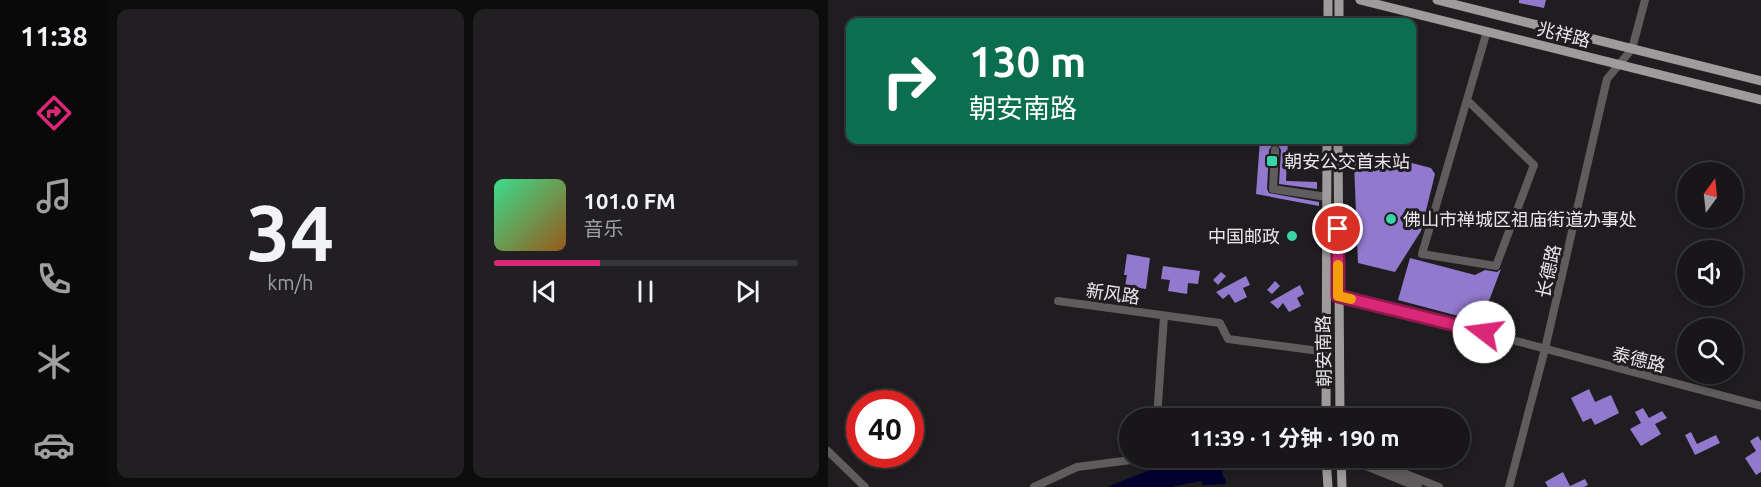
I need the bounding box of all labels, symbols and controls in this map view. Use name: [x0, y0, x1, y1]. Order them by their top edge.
street label: 兆祥路: [1535, 18, 1593, 50]
text: 11:38: [20, 21, 88, 51]
text: 130 m: [969, 38, 1086, 85]
icon: right: [870, 42, 948, 120]
icon: directions: [33, 92, 75, 134]
text: 朝安南路: [969, 93, 1077, 123]
place label: 朝安公交首末站: [1284, 151, 1410, 171]
marker: 朝安公交首末站: [1265, 154, 1279, 168]
north arrow: [1677, 162, 1743, 228]
map controls: [1677, 162, 1743, 384]
icon: music: [33, 175, 75, 217]
text: 34: [246, 188, 334, 276]
text: 101.0 FM: [584, 188, 676, 213]
pin: [1312, 203, 1363, 254]
place label: 佛山市禅城区祖庙街道办事处: [1403, 209, 1637, 229]
icon: arrive: [1321, 212, 1354, 245]
marker: 佛山市禅城区祖庙街道办事处: [1384, 212, 1398, 226]
text: 音乐: [584, 217, 624, 240]
place label: 中国邮政: [1208, 226, 1280, 246]
marker: 中国邮政: [1285, 229, 1299, 243]
button: sound: [1677, 240, 1743, 306]
street label: 长德路: [1532, 242, 1564, 300]
icon: phone: [33, 258, 75, 300]
text: km/h: [267, 271, 313, 294]
icon: previous: [528, 275, 561, 308]
icon: pause: [629, 275, 662, 308]
icon: next: [731, 275, 764, 308]
street label: 新风路: [1085, 279, 1141, 307]
position arrow: [1452, 300, 1516, 364]
street label: 朝安南路: [1312, 315, 1334, 387]
button: search: [1677, 318, 1743, 384]
icon: climate: [33, 341, 75, 383]
street label: 泰德路: [1610, 343, 1668, 375]
speed limit sign: 40: [846, 390, 924, 468]
icon: car: [33, 424, 75, 466]
text: 11:39 · 1 分钟 · 190 m: [1190, 425, 1399, 450]

